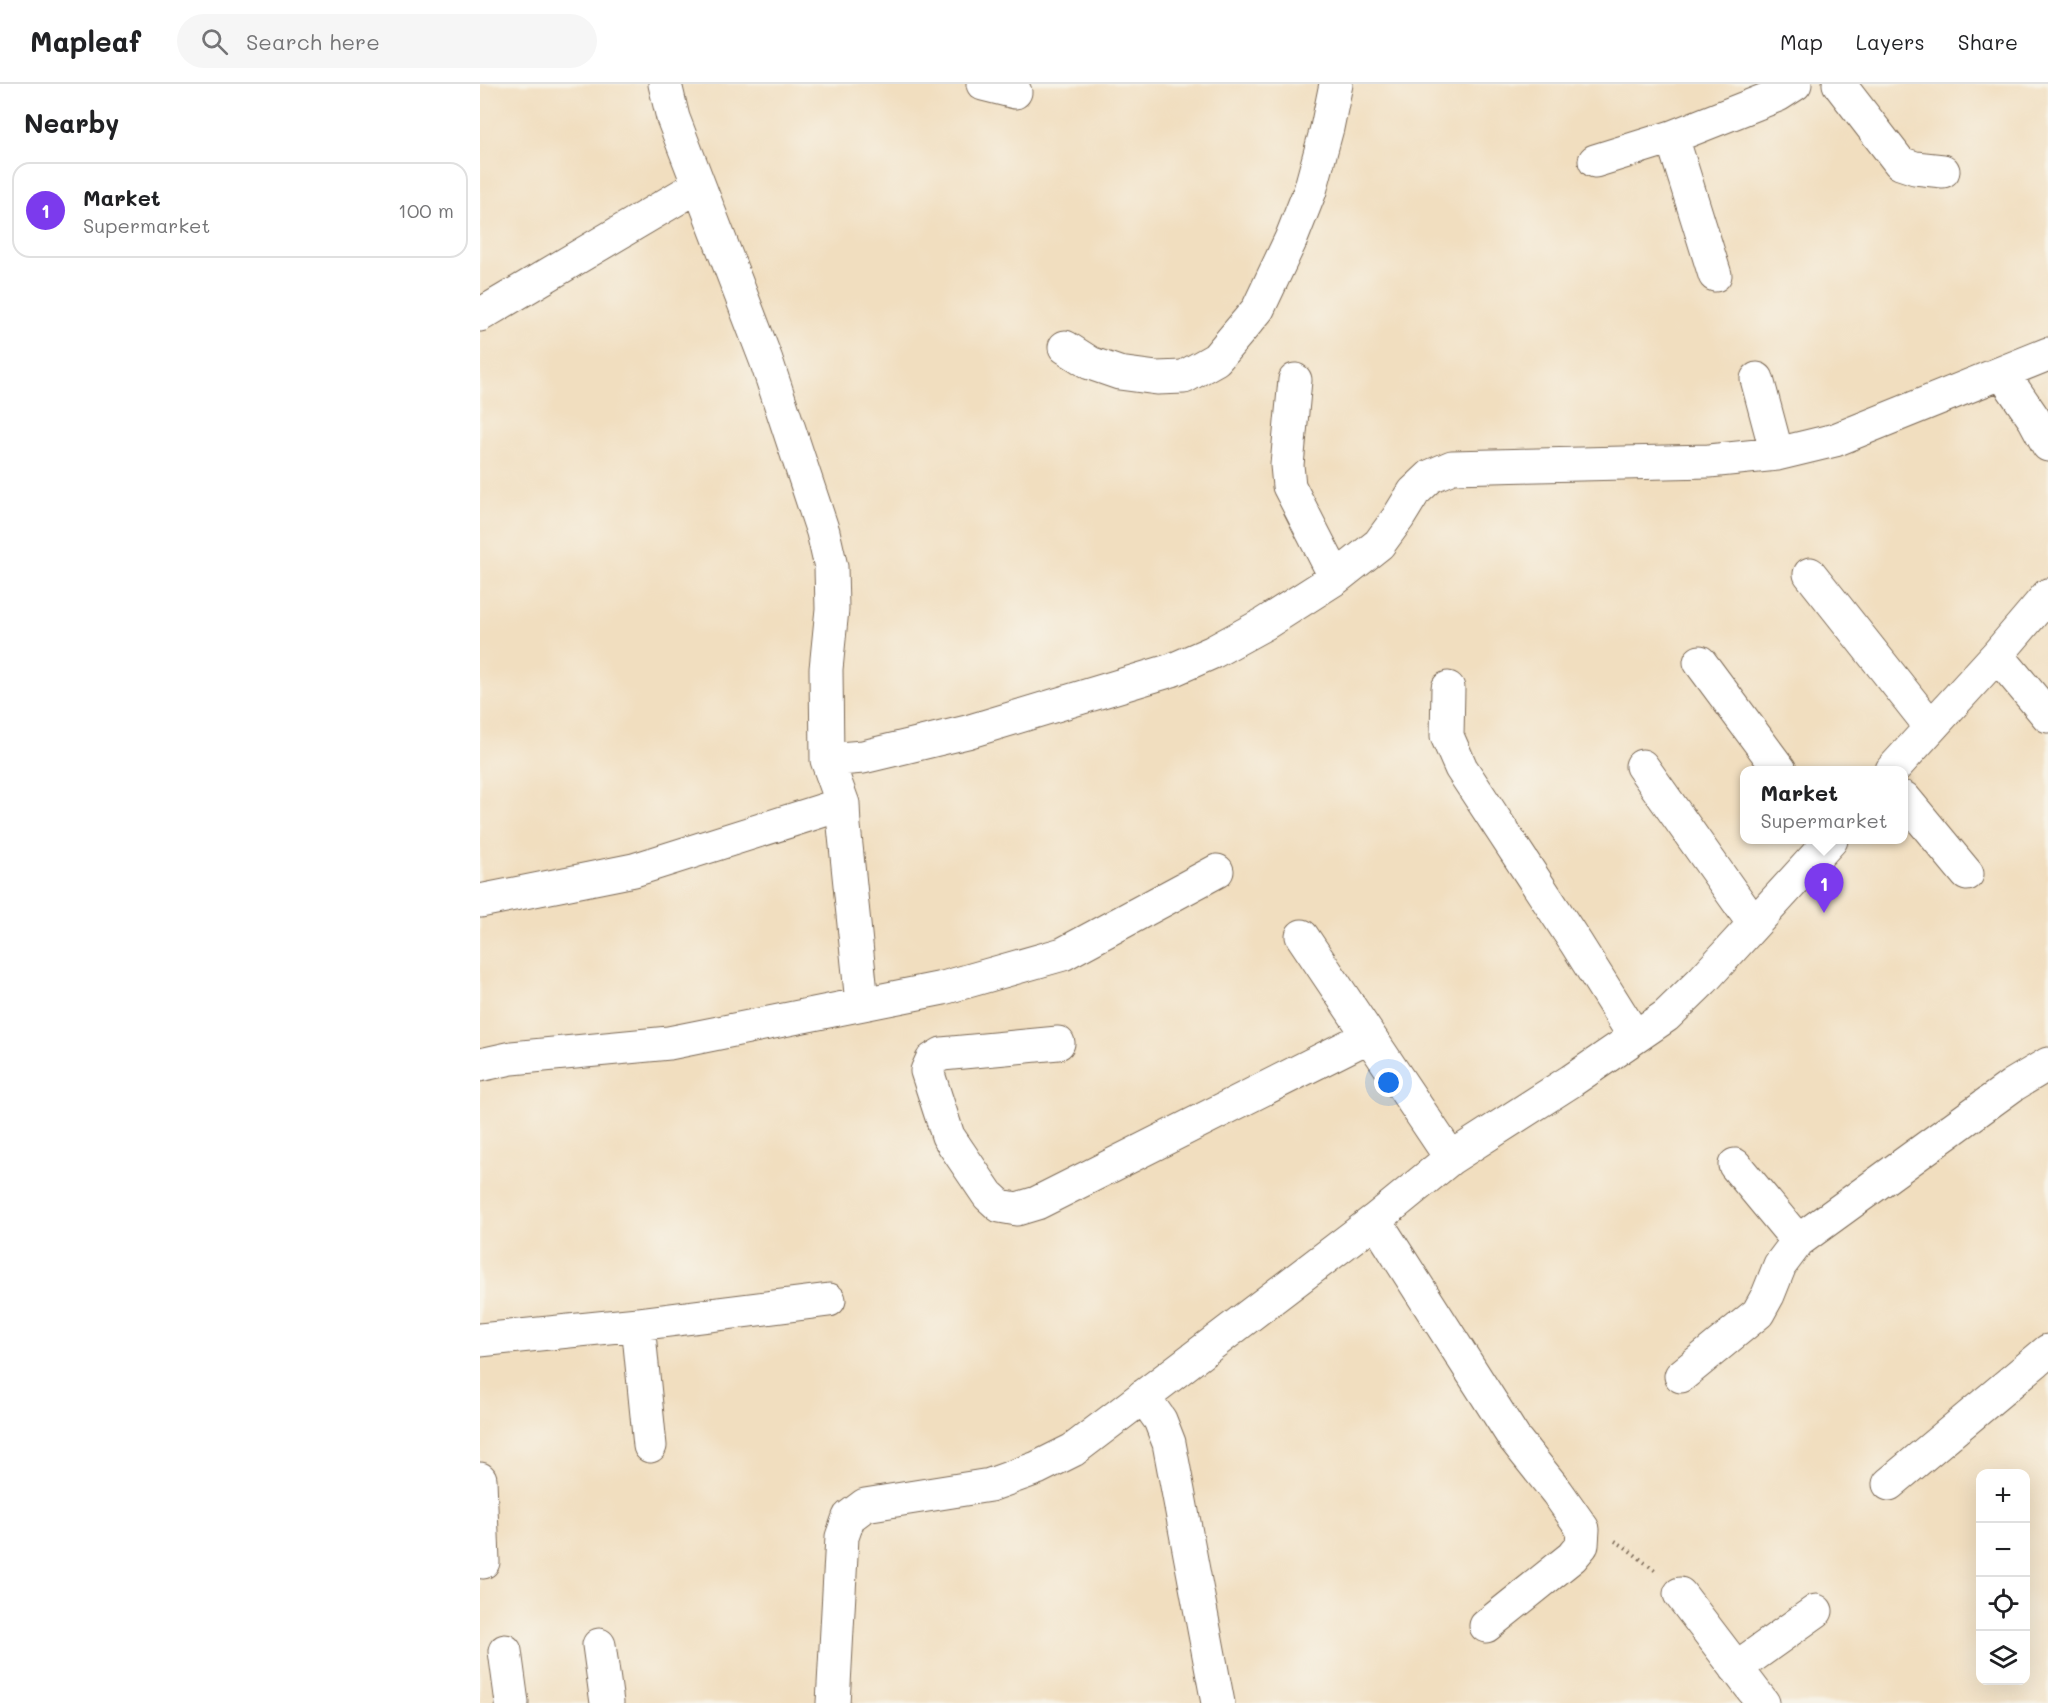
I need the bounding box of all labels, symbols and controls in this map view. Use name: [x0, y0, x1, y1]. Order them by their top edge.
search box: [177, 14, 597, 68]
text: Mapleaf: [30, 23, 141, 59]
icon: search: [198, 25, 231, 58]
text: Search here: [246, 27, 380, 56]
text: Map: [1780, 28, 1823, 55]
text: Layers: [1856, 28, 1925, 55]
text: Share: [1958, 28, 2018, 55]
text: Nearby: [24, 106, 119, 140]
text: Market: [83, 183, 161, 212]
text: 1: [41, 197, 50, 223]
text: 100 m: [398, 197, 454, 223]
text: Supermarket: [83, 212, 210, 238]
popup: [1740, 766, 1908, 844]
text: Market: [1760, 778, 1838, 807]
text: Supermarket: [1760, 807, 1888, 833]
pin: 1: [1804, 864, 1844, 913]
your location: [1374, 1068, 1403, 1097]
map controls: [1976, 1469, 2030, 1685]
button: +: [1976, 1469, 2030, 1523]
button: −: [1976, 1523, 2030, 1577]
button: locate: [1976, 1577, 2030, 1631]
button: layers: [1976, 1631, 2030, 1685]

